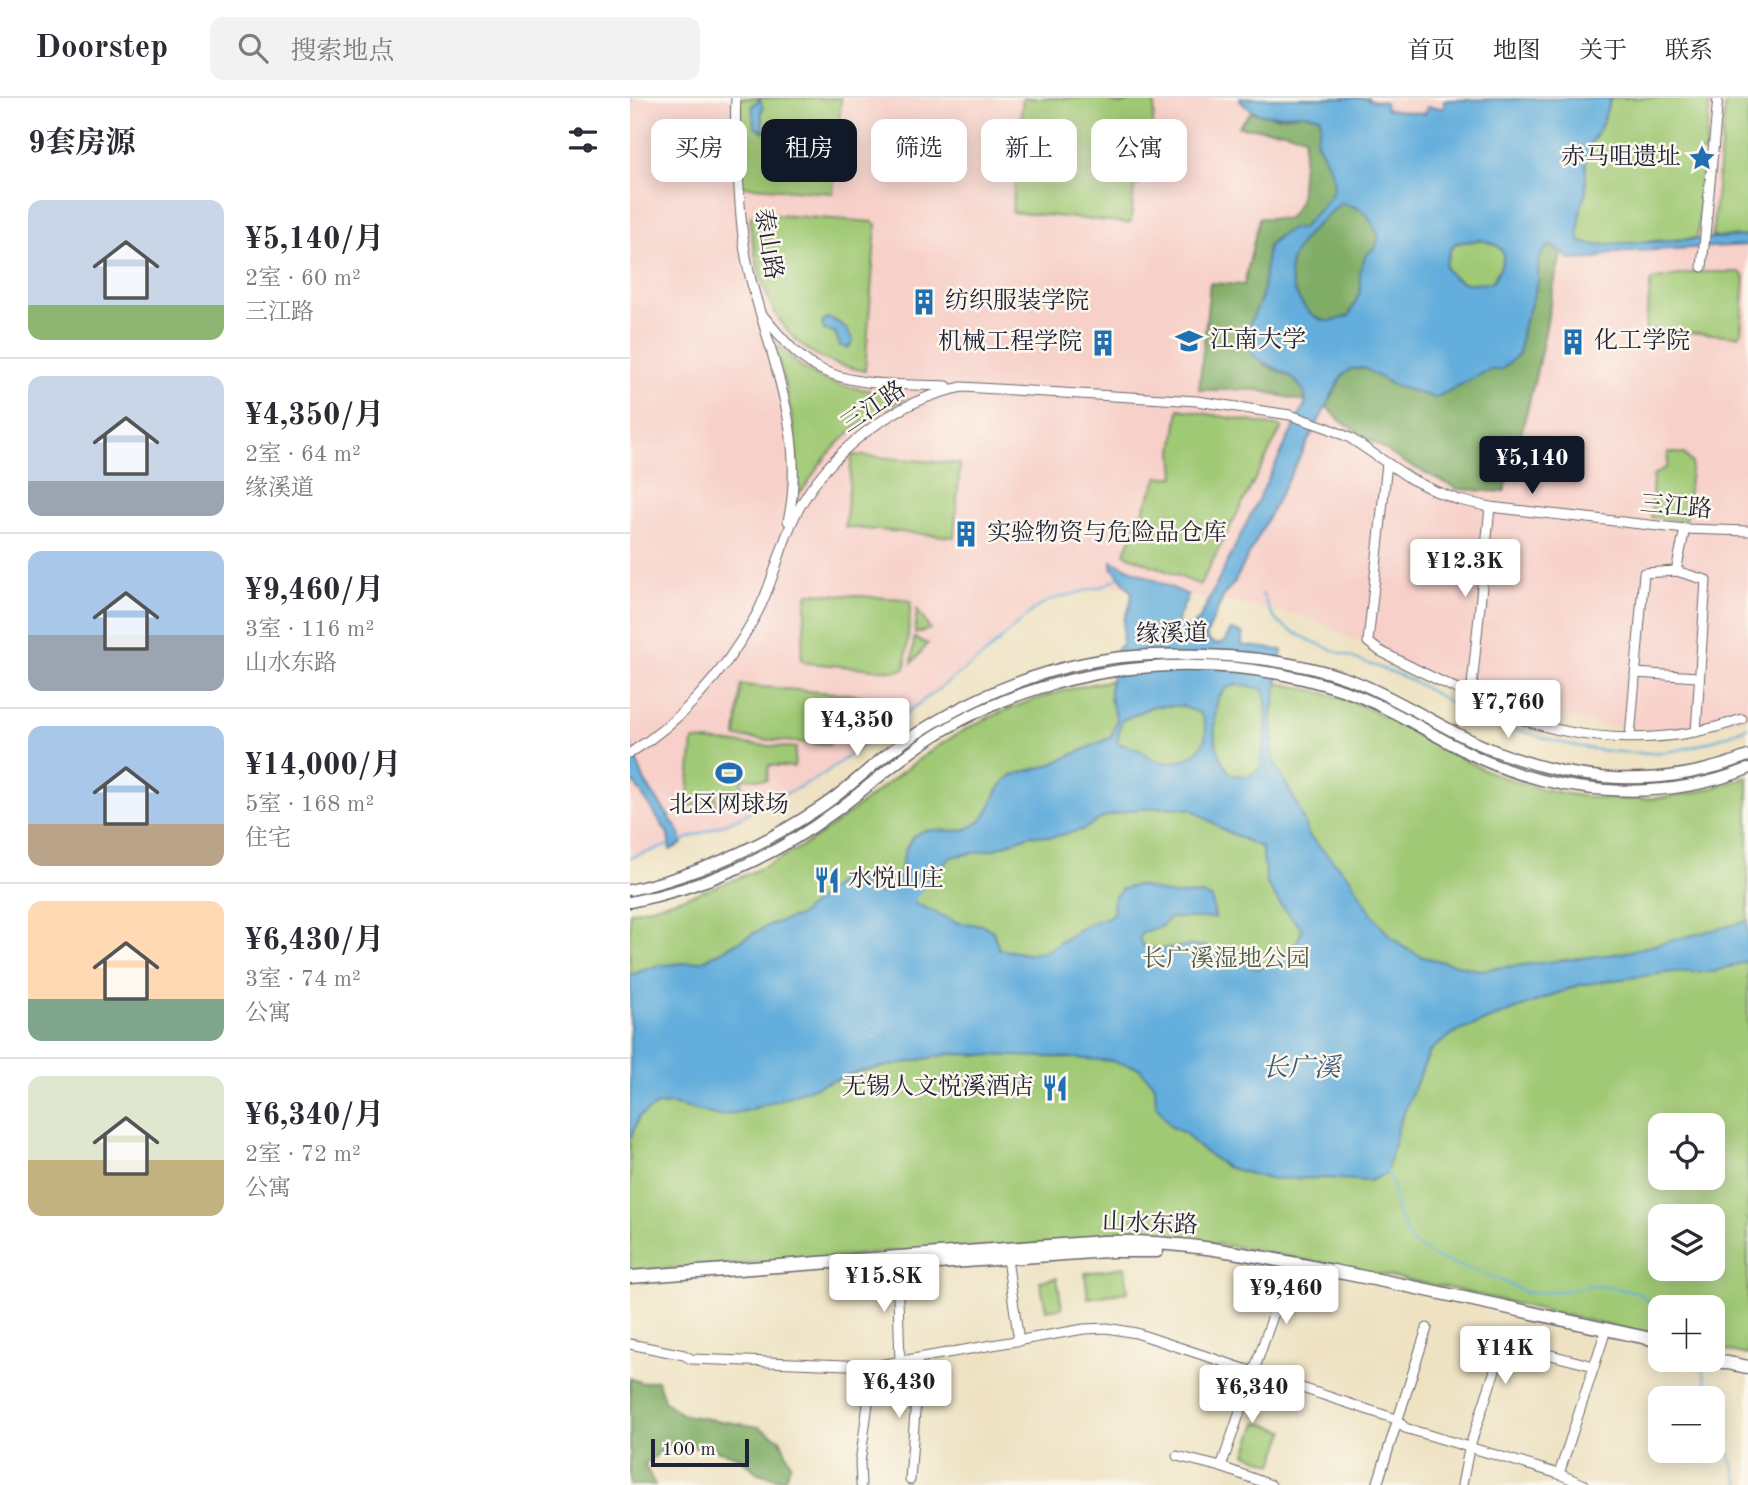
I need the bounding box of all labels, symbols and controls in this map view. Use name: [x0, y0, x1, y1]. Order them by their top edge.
search box: [210, 17, 700, 80]
icon: search: [234, 29, 272, 67]
text: Doorstep: [35, 32, 168, 65]
text: 搜索地点: [290, 39, 394, 65]
text: 首页: [1407, 40, 1455, 64]
text: 地图: [1493, 40, 1541, 64]
text: 关于: [1579, 40, 1627, 64]
text: 联系: [1665, 40, 1713, 64]
chip: 买房: [651, 119, 747, 182]
chip: 租房: [761, 119, 857, 182]
chip: 筛选: [871, 119, 967, 182]
chip: 新上: [981, 119, 1077, 182]
chip: 公寓: [1091, 119, 1187, 182]
icon: filters: [564, 121, 602, 159]
text: 9套房源: [28, 129, 135, 159]
place label: 赤马咀遗址: [1561, 143, 1681, 170]
place icon: 赤马咀遗址: [1687, 143, 1717, 173]
street label: 泰山路: [750, 206, 787, 281]
text: ¥5,140/月: [245, 225, 384, 255]
icon: home: [84, 228, 168, 312]
text: 2室 · 60 m²: [245, 267, 361, 290]
building icon: 纺织服装学院: [909, 287, 939, 317]
place label: 纺织服装学院: [945, 287, 1089, 314]
text: 三江路: [245, 301, 314, 324]
school or university icon: 江南大学: [1174, 326, 1204, 356]
place label: 江南大学: [1210, 326, 1306, 353]
building icon: 化工学院: [1558, 327, 1588, 357]
place label: 化工学院: [1594, 327, 1690, 354]
place label: 机械工程学院: [938, 328, 1082, 355]
building icon: 机械工程学院: [1088, 328, 1118, 358]
street label: 三江路: [836, 375, 911, 438]
text: ¥4,350/月: [245, 401, 384, 431]
icon: home: [84, 404, 168, 488]
pin: ¥5,140: [1475, 436, 1589, 496]
text: 2室 · 64 m²: [245, 443, 361, 466]
text: ¥5,140: [1495, 447, 1569, 470]
text: 缘溪道: [245, 477, 314, 500]
street label: 三江路: [1639, 490, 1713, 523]
building icon: 实验物资与危险品仓库: [951, 519, 981, 549]
place label: 实验物资与危险品仓库: [987, 519, 1227, 546]
pin: ¥12.3K: [1408, 540, 1522, 599]
text: ¥12.3K: [1426, 550, 1504, 573]
text: ¥9,460/月: [245, 576, 384, 606]
icon: home: [84, 579, 168, 663]
text: 3室 · 116 m²: [245, 618, 374, 641]
street label: 缘溪道: [1136, 619, 1208, 648]
text: 山水东路: [245, 652, 337, 675]
pin: ¥7,760: [1451, 680, 1565, 740]
text: ¥7,760: [1471, 691, 1545, 714]
pin: ¥4,350: [800, 698, 914, 758]
text: ¥4,350: [820, 709, 894, 732]
text: ¥14,000/月: [245, 751, 401, 781]
icon: home: [84, 754, 168, 838]
sports icon: 北区网球场: [714, 758, 744, 788]
place label: 北区网球场: [669, 791, 789, 818]
text: 5室 · 168 m²: [245, 793, 374, 816]
text: 住宅: [245, 827, 291, 850]
restaurant icon: 水悦山庄: [812, 865, 842, 895]
place label: 水悦山庄: [848, 865, 944, 892]
text: ¥6,430/月: [245, 926, 384, 956]
icon: home: [84, 929, 168, 1013]
park label: 长广溪湿地公园: [1142, 945, 1310, 972]
text: 3室 · 74 m²: [245, 968, 361, 991]
text: 公寓: [245, 1002, 291, 1025]
water label: 长广溪: [1262, 1054, 1343, 1082]
place label: 无锡人文悦溪酒店: [842, 1073, 1034, 1100]
restaurant icon: 无锡人文悦溪酒店: [1040, 1073, 1070, 1103]
text: ¥6,340/月: [245, 1101, 384, 1131]
icon: home: [84, 1104, 168, 1188]
map controls: [1648, 1113, 1725, 1463]
button: locate: [1648, 1113, 1725, 1190]
text: 2室 · 72 m²: [245, 1143, 361, 1166]
text: 公寓: [245, 1177, 291, 1200]
button: layers: [1648, 1204, 1725, 1281]
street label: 山水东路: [1102, 1208, 1198, 1239]
pin: ¥15.8K: [827, 1254, 941, 1314]
text: ¥15.8K: [845, 1265, 923, 1288]
pin: ¥9,460: [1229, 1266, 1343, 1326]
text: ¥9,460: [1249, 1277, 1323, 1300]
button: +: [1648, 1295, 1725, 1372]
pin: ¥14K: [1464, 1326, 1546, 1386]
text: ¥14K: [1476, 1337, 1534, 1360]
pin: ¥6,430: [842, 1360, 956, 1420]
pin: ¥6,340: [1195, 1366, 1309, 1425]
text: ¥6,430: [862, 1371, 936, 1394]
text: ¥6,340: [1215, 1376, 1289, 1399]
button: −: [1648, 1386, 1725, 1463]
scale bar: [651, 1436, 749, 1468]
text: 100 m: [662, 1441, 715, 1460]

